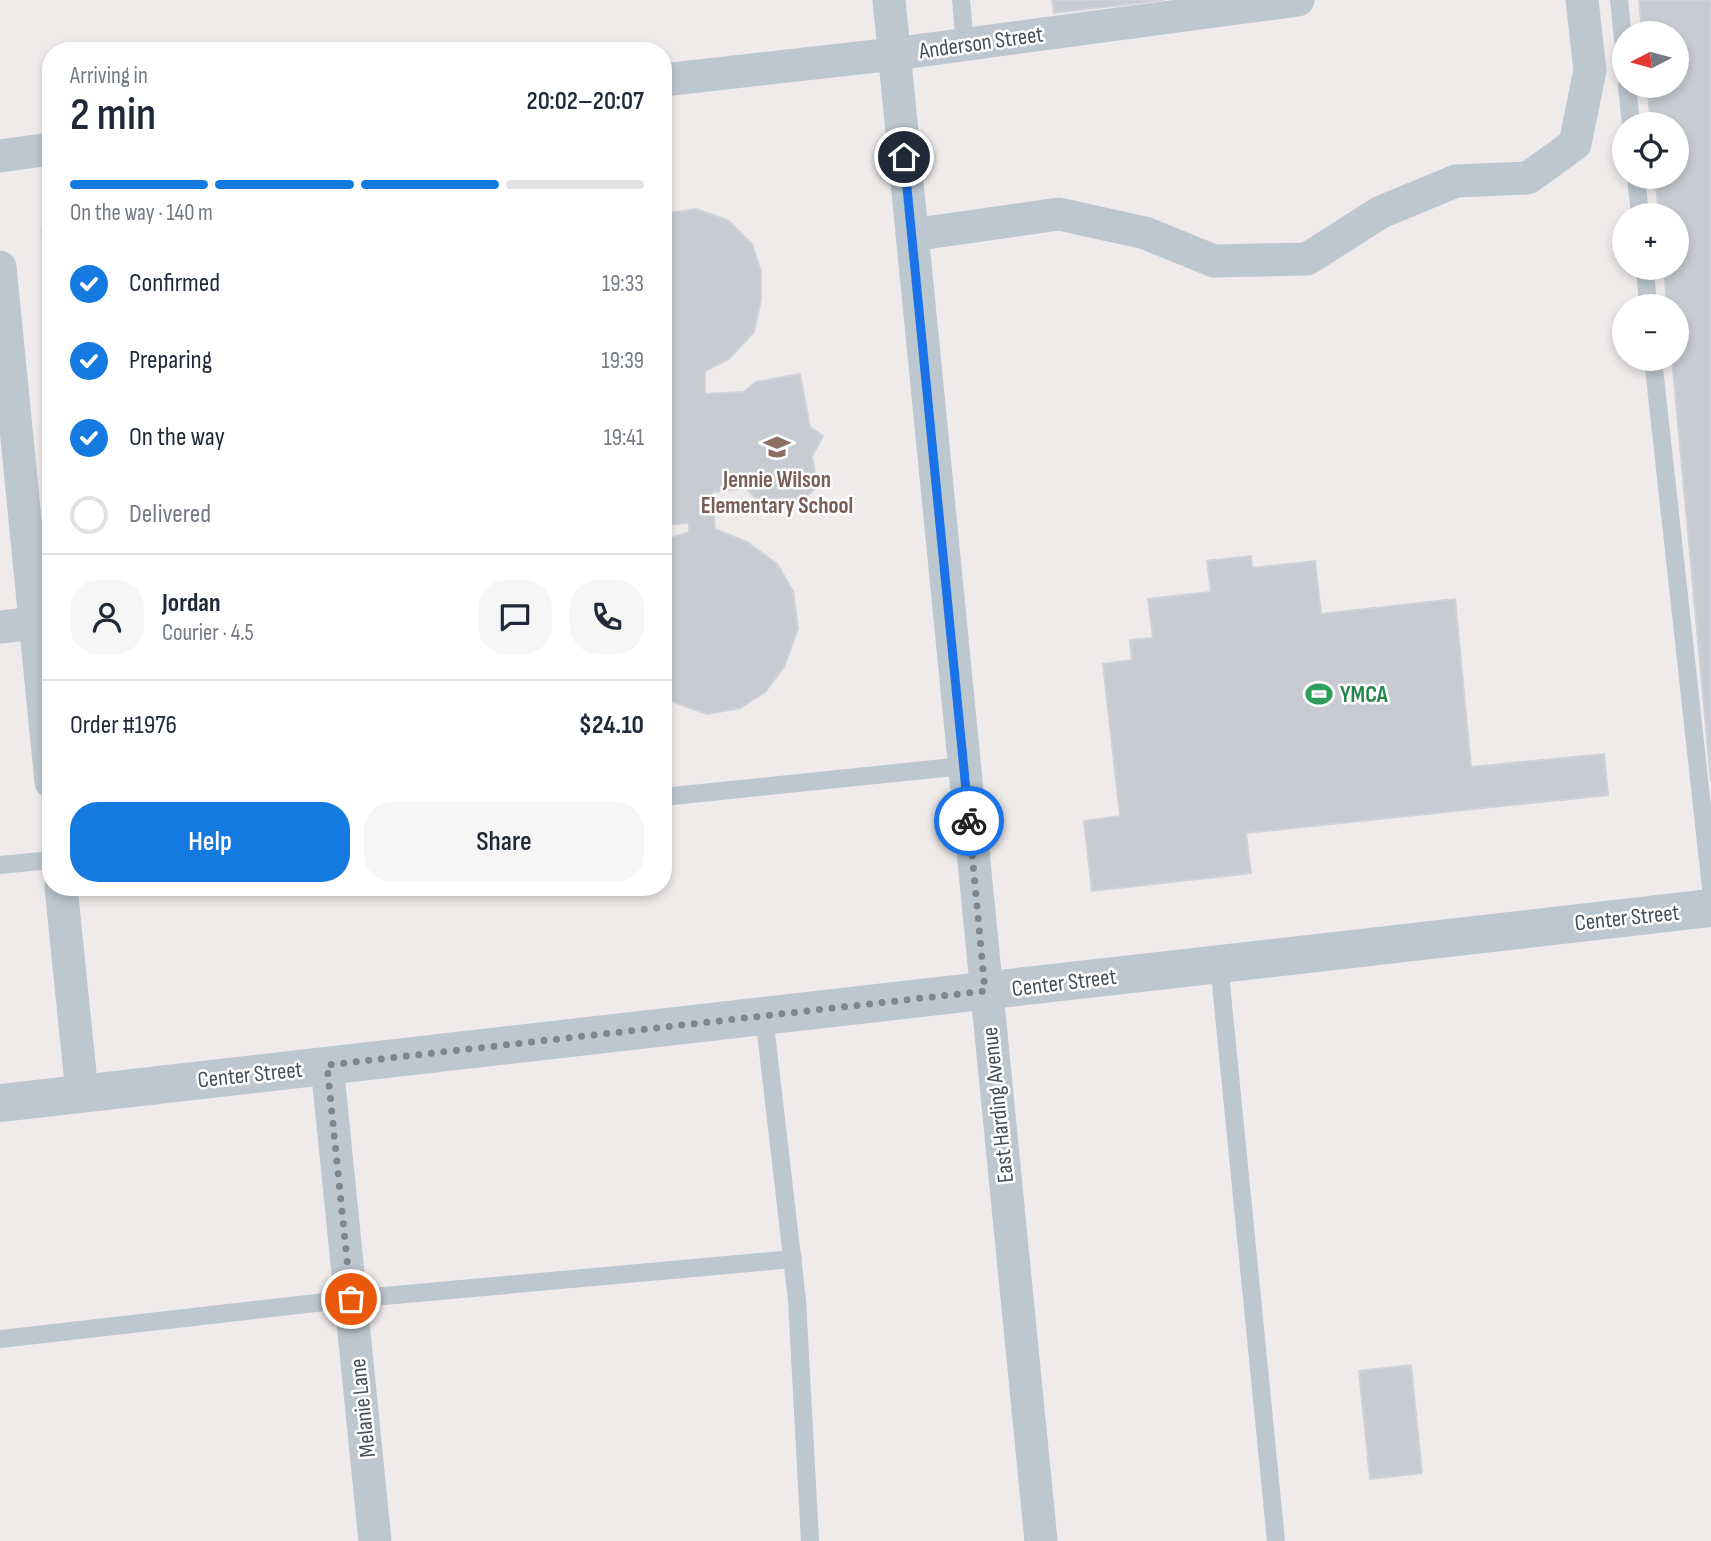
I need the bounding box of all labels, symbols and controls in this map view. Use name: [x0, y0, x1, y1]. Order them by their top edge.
street label: Anderson Street: [916, 20, 1045, 66]
north arrow: [1612, 21, 1689, 98]
map controls: [1612, 21, 1689, 371]
text: Arriving in: [70, 62, 148, 90]
text: 20:02–20:07: [527, 86, 644, 117]
text: 2 min: [70, 88, 156, 143]
button: locate: [1612, 112, 1689, 189]
pin: [874, 127, 934, 187]
icon: home: [885, 138, 923, 176]
text: On the way · 140 m: [70, 199, 213, 227]
button: +: [1612, 203, 1689, 280]
icon: check: [70, 265, 108, 303]
text: Confirmed: [129, 268, 220, 299]
text: 19:33: [602, 270, 644, 298]
button: −: [1612, 294, 1689, 371]
icon: check: [70, 342, 108, 380]
text: Preparing: [129, 345, 212, 376]
text: 19:39: [602, 347, 644, 375]
icon: check: [70, 419, 108, 457]
text: On the way: [129, 422, 225, 453]
text: 19:41: [604, 424, 644, 452]
school or university icon: Jennie Wilson Elementary School: [762, 432, 792, 462]
place label: Jennie Wilson Elementary School: [701, 466, 853, 520]
text: Delivered: [129, 499, 211, 530]
button: person: [70, 580, 144, 654]
button: chat: [478, 580, 552, 654]
button: phone: [570, 580, 644, 654]
text: Jordan: [162, 588, 220, 619]
text: Courier · 4.5: [162, 619, 254, 647]
sports icon: YMCA: [1304, 679, 1334, 709]
place label: YMCA: [1340, 681, 1389, 709]
text: Order #1976: [70, 710, 177, 741]
text: $24.10: [579, 710, 644, 741]
courier: [934, 786, 1004, 856]
button: Help: [70, 802, 350, 882]
button: Share: [364, 802, 644, 882]
icon: bike: [950, 802, 988, 840]
street label: Center Street: [1573, 899, 1681, 937]
street label: Center Street: [1010, 963, 1118, 1003]
street label: East Harding Avenue: [976, 1026, 1020, 1184]
street label: Center Street: [196, 1056, 304, 1094]
pin: [321, 1269, 381, 1329]
icon: bag: [332, 1280, 370, 1318]
street label: Melanie Lane: [344, 1357, 382, 1459]

